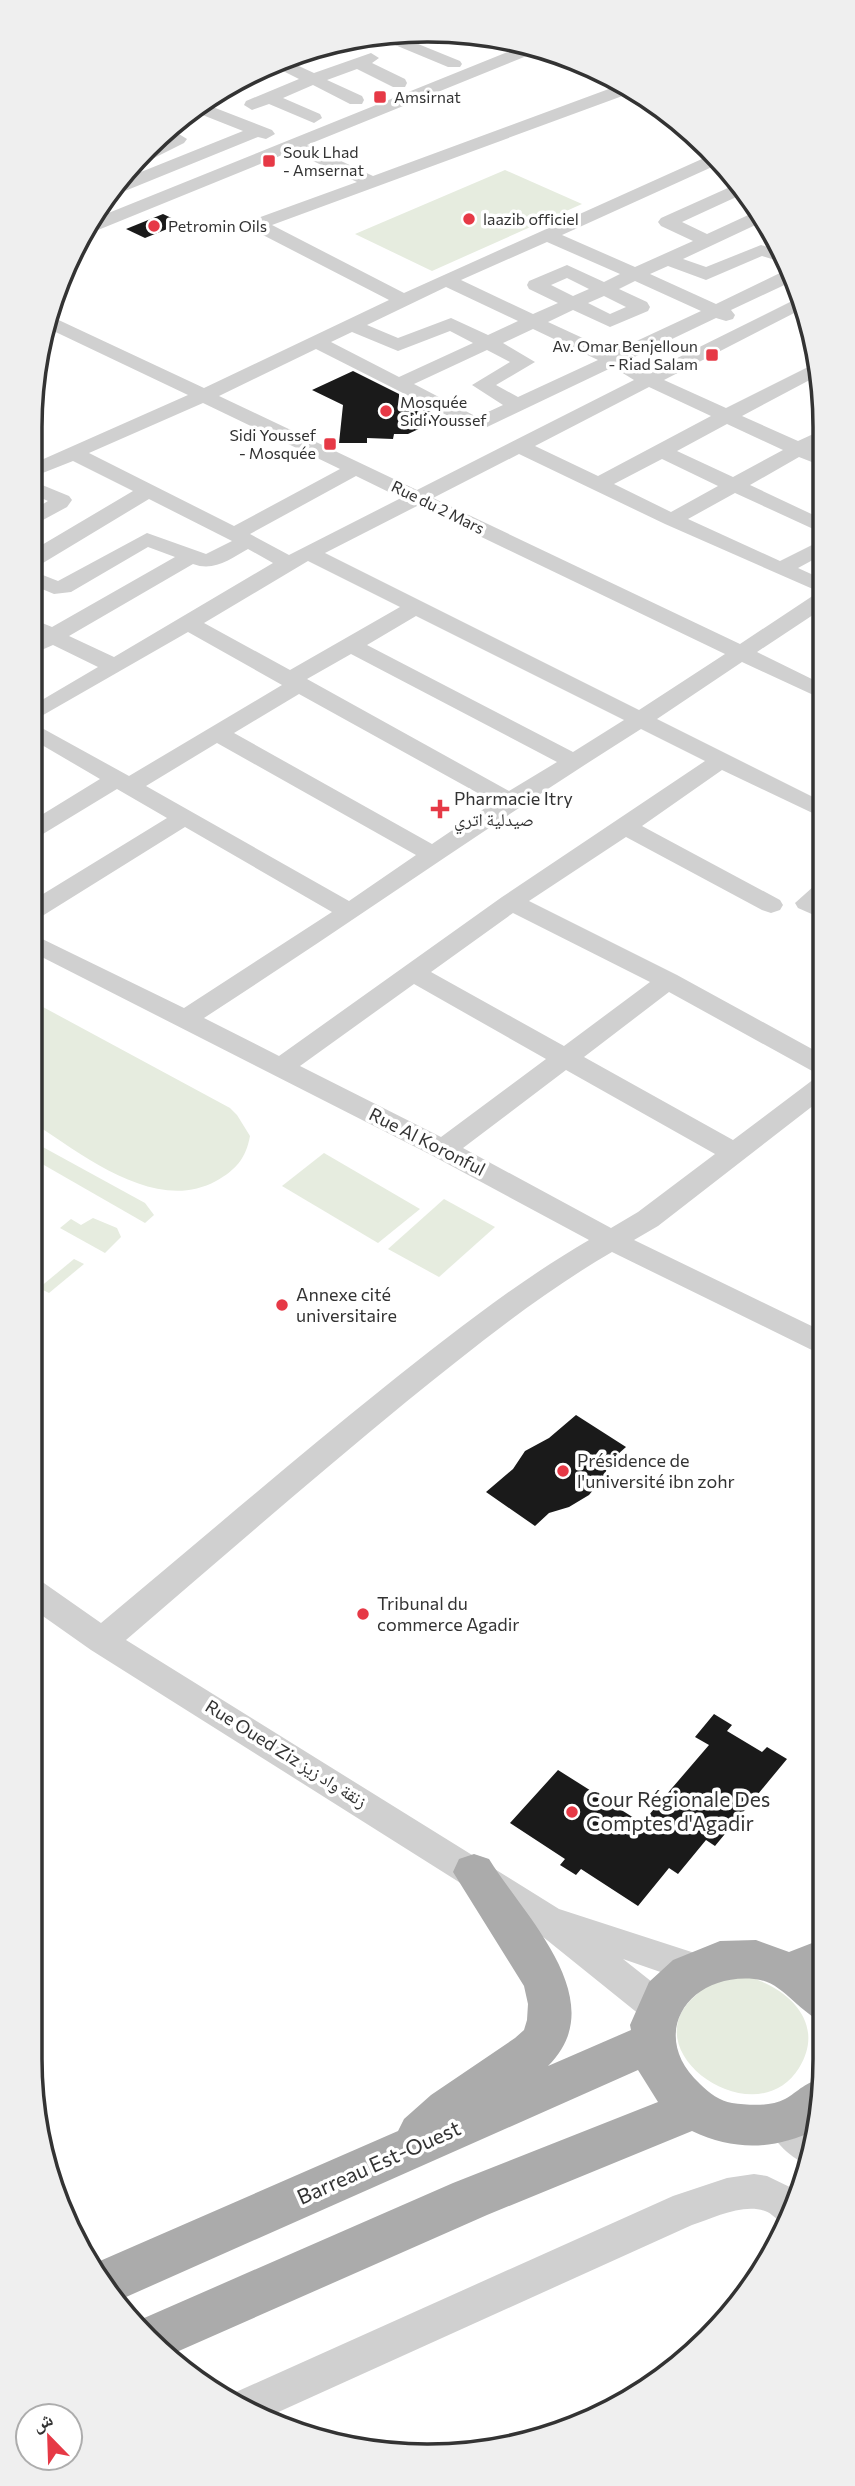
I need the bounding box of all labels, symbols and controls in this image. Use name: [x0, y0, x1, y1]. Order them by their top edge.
place label: Amsirnat: [394, 87, 461, 106]
marker: Amsirnat: [372, 89, 388, 105]
place label: Souk Lhad - Amsernat: [283, 142, 364, 179]
marker: Souk Lhad - Amsernat: [261, 153, 277, 169]
place label: laazib officiel: [483, 209, 579, 228]
marker: laazib officiel: [461, 211, 477, 227]
place label: Petromin Oils: [168, 216, 267, 235]
marker: Petromin Oils: [146, 218, 162, 234]
place label: Av. Omar Benjelloun - Riad Salam: [552, 336, 698, 373]
marker: Av. Omar Benjelloun - Riad Salam: [704, 347, 720, 363]
place label: Mosquée Sidi Youssef: [400, 392, 487, 429]
marker: Mosquée Sidi Youssef: [378, 403, 394, 419]
place label: Sidi Youssef - Mosquée: [229, 425, 317, 462]
marker: Sidi Youssef - Mosquée: [322, 436, 338, 452]
street label: Rue du 2 Mars: [389, 476, 488, 537]
place label: Pharmacie Itry صيدلية اتري: [454, 787, 573, 835]
marker: Pharmacie Itry صيدلية اتري: [432, 801, 448, 817]
street label: Rue Al Koronful: [366, 1102, 489, 1180]
place label: Annexe cité universitaire: [296, 1283, 397, 1326]
marker: Annexe cité universitaire: [274, 1297, 290, 1313]
place label: Présidence de l'université ibn zohr: [577, 1449, 735, 1492]
marker: Présidence de l'université ibn zohr: [555, 1463, 571, 1479]
place label: Tribunal du commerce Agadir: [377, 1592, 520, 1635]
marker: Tribunal du commerce Agadir: [355, 1606, 371, 1622]
street label: Rue Oued Ziz زنقة واد زيز: [201, 1694, 372, 1812]
place label: Cour Régionale Des Comptes d'Agadir: [586, 1786, 770, 1835]
marker: Cour Régionale Des Comptes d'Agadir: [564, 1804, 580, 1820]
street label: Barreau Est-Ouest: [293, 2114, 464, 2209]
north arrow: [14, 2402, 84, 2472]
text: ش: [28, 2406, 56, 2436]

